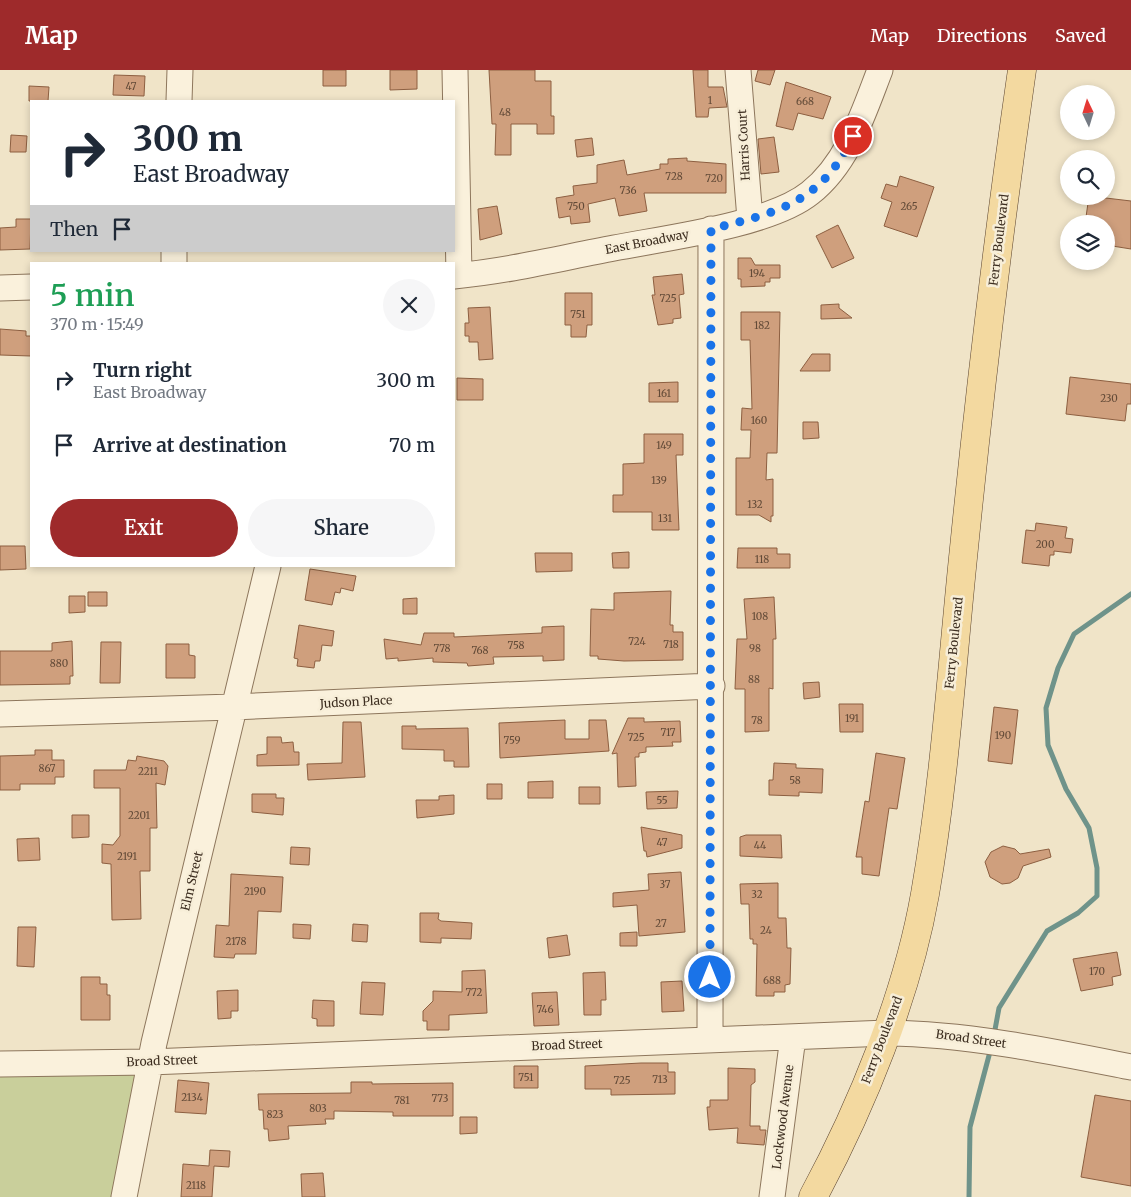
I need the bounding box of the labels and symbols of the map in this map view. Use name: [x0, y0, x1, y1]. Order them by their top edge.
house number: 47: [126, 80, 137, 93]
north arrow: [1060, 85, 1115, 140]
house number: 1: [708, 94, 713, 107]
house number: 668: [796, 95, 814, 108]
house number: 48: [499, 106, 511, 119]
street label: Harris Court: [734, 109, 753, 181]
pin: [832, 115, 874, 157]
house number: 728: [665, 170, 683, 183]
house number: 720: [705, 172, 723, 185]
house number: 736: [619, 184, 637, 197]
street label: Ferry Boulevard: [985, 193, 1012, 287]
house number: 750: [567, 200, 585, 213]
house number: 265: [900, 200, 918, 213]
street label: East Broadway: [604, 226, 690, 257]
house number: 194: [749, 267, 765, 280]
house number: 725: [660, 292, 677, 305]
house number: 751: [570, 308, 586, 321]
house number: 182: [754, 319, 770, 332]
house number: 161: [657, 387, 671, 400]
house number: 230: [1100, 392, 1118, 405]
house number: 160: [751, 414, 767, 427]
house number: 149: [656, 439, 672, 452]
house number: 139: [651, 474, 667, 487]
house number: 132: [747, 498, 763, 511]
house number: 131: [658, 512, 672, 525]
house number: 200: [1036, 538, 1054, 551]
house number: 118: [755, 553, 769, 566]
street label: Ferry Boulevard: [941, 596, 966, 690]
house number: 108: [752, 610, 768, 623]
house number: 724: [628, 635, 646, 648]
house number: 718: [663, 638, 679, 651]
house number: 758: [508, 639, 525, 652]
house number: 778: [433, 642, 451, 655]
house number: 98: [749, 642, 761, 655]
house number: 768: [471, 644, 489, 657]
house number: 880: [50, 657, 68, 670]
house number: 88: [748, 673, 760, 686]
street label: Judson Place: [318, 692, 393, 711]
house number: 191: [845, 712, 860, 725]
house number: 78: [751, 714, 763, 727]
house number: 717: [660, 726, 676, 739]
house number: 190: [995, 729, 1011, 742]
house number: 725: [628, 731, 645, 744]
house number: 759: [504, 734, 520, 747]
house number: 867: [39, 762, 56, 775]
house number: 2211: [138, 765, 159, 778]
house number: 58: [789, 774, 801, 787]
house number: 55: [656, 794, 668, 807]
house number: 2201: [128, 809, 151, 822]
house number: 47: [657, 836, 668, 849]
house number: 44: [754, 839, 766, 852]
street label: Elm Street: [177, 849, 206, 912]
house number: 2191: [117, 850, 137, 863]
house number: 37: [659, 878, 671, 891]
house number: 2190: [244, 885, 266, 898]
house number: 32: [751, 888, 763, 901]
house number: 27: [655, 917, 667, 930]
house number: 24: [760, 924, 772, 937]
house number: 2178: [226, 935, 247, 948]
position arrow: [683, 950, 735, 1002]
house number: 170: [1089, 965, 1105, 978]
house number: 688: [763, 974, 781, 987]
house number: 772: [465, 986, 483, 999]
street label: Ferry Boulevard: [858, 994, 905, 1086]
house number: 746: [537, 1003, 553, 1016]
street label: Broad Street: [935, 1026, 1008, 1051]
street label: Broad Street: [531, 1036, 603, 1053]
street label: Broad Street: [126, 1052, 198, 1069]
street label: Lockwood Avenue: [769, 1064, 796, 1170]
house number: 751: [518, 1071, 534, 1084]
house number: 713: [652, 1073, 668, 1086]
house number: 725: [614, 1074, 631, 1087]
house number: 2134: [181, 1091, 203, 1104]
house number: 773: [432, 1092, 449, 1105]
house number: 781: [394, 1094, 410, 1107]
house number: 803: [309, 1102, 327, 1115]
house number: 823: [266, 1108, 284, 1121]
house number: 2118: [186, 1179, 206, 1192]

